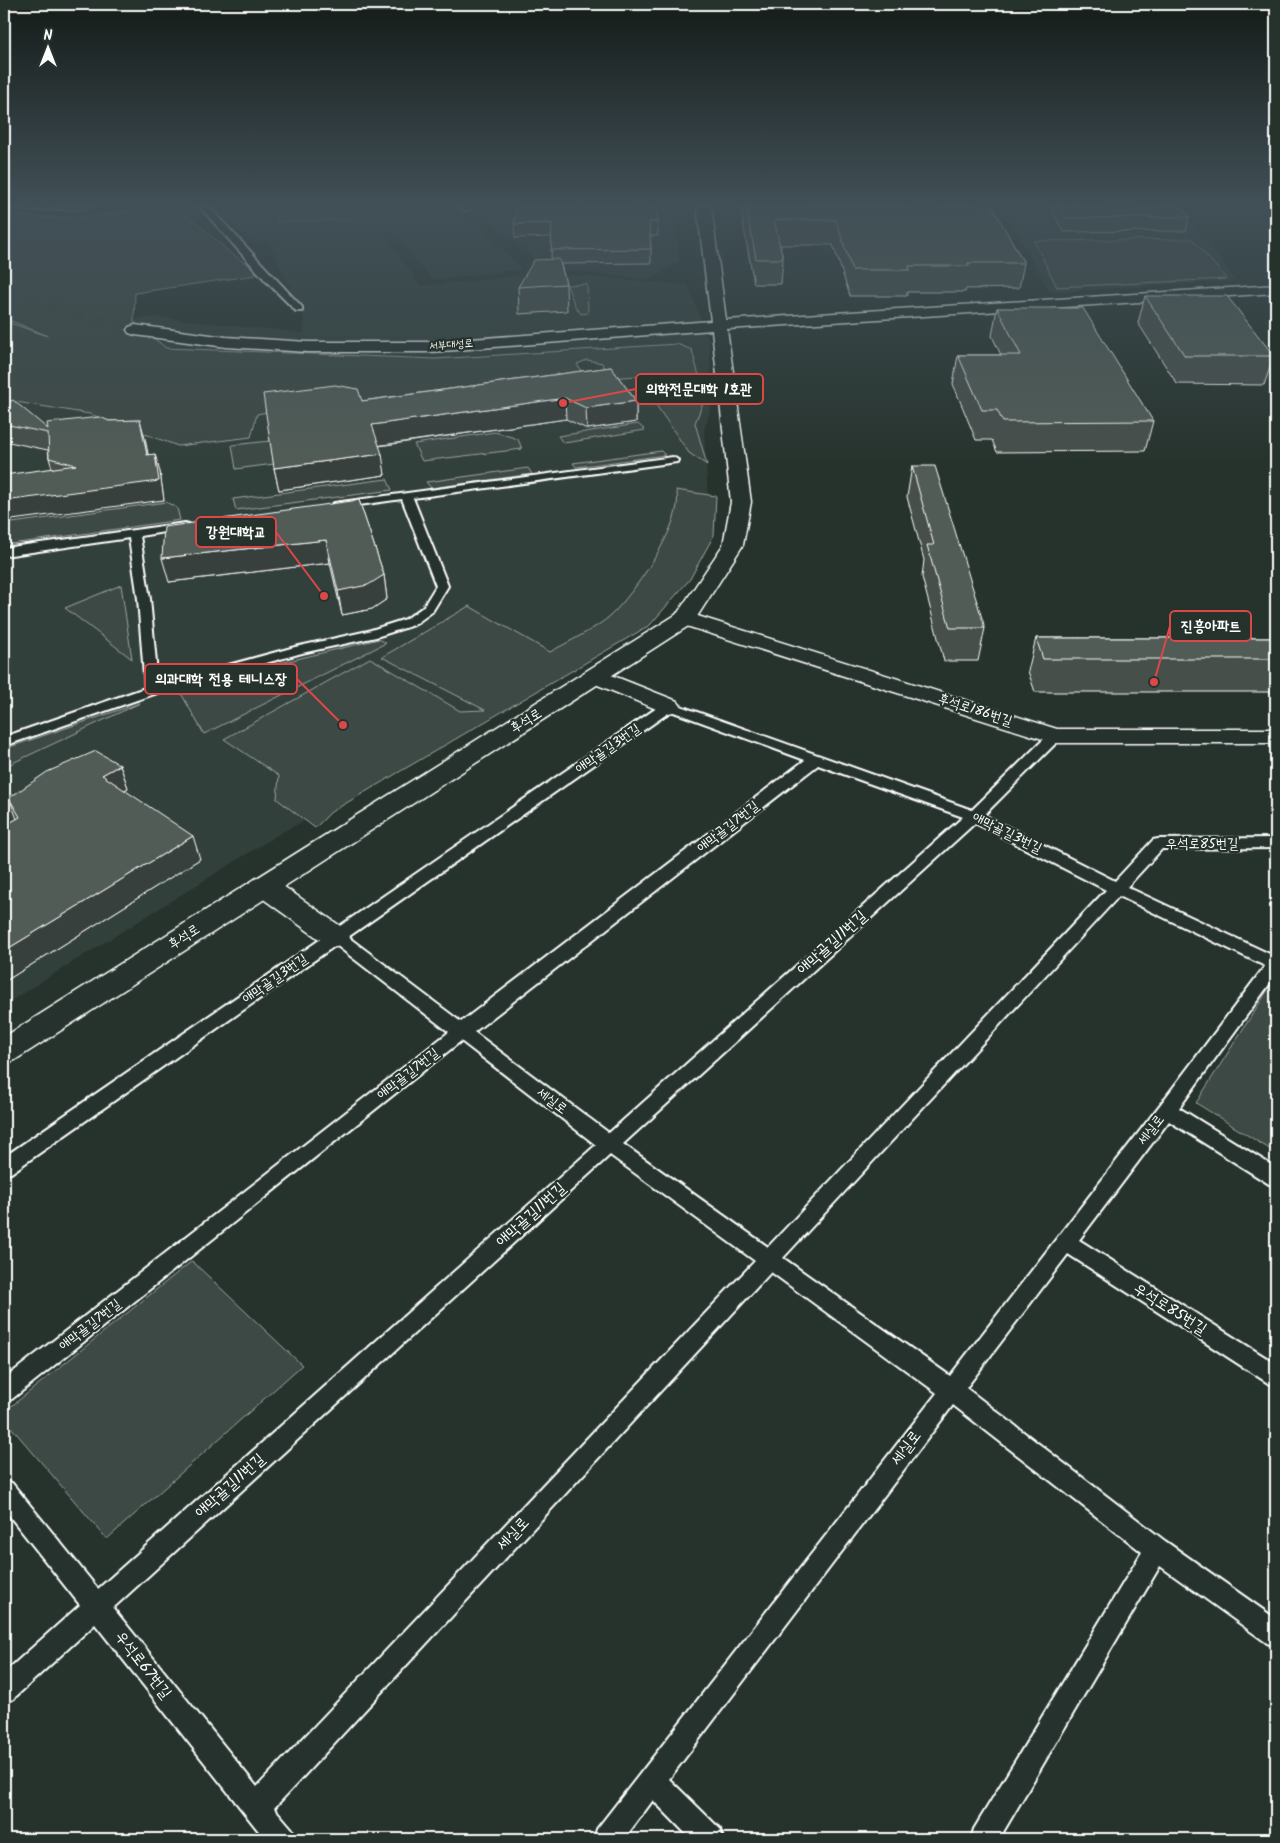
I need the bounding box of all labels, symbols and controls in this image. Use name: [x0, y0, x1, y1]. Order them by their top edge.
north arrow: [22, 22, 72, 72]
text: N: [44, 25, 53, 47]
street label: 서부대성로: [428, 334, 474, 356]
callout: 의학전문대학 1호관: [636, 374, 763, 404]
text: 의학전문대학 1호관: [646, 378, 752, 402]
callout: 강원대학교: [196, 517, 276, 547]
text: 강원대학교: [206, 521, 266, 545]
callout: 진흥아파트: [1170, 611, 1251, 641]
text: 진흥아파트: [1181, 615, 1241, 639]
callout: 의과대학 전용 테니스장: [145, 664, 297, 694]
text: 의과대학 전용 테니스장: [155, 668, 287, 692]
street label: 후석로186번길: [935, 688, 1016, 733]
street label: 후석로: [506, 703, 546, 739]
street label: 애막골길3번길: [571, 718, 646, 780]
street label: 애막골길7번길: [692, 795, 765, 858]
street label: 애막골길3번길: [968, 807, 1046, 860]
street label: 우석로85번길: [1166, 833, 1239, 855]
street label: 애막골길11번길: [791, 904, 873, 982]
street label: 후석로: [164, 919, 204, 955]
street label: 애막골길3번길: [238, 948, 313, 1010]
street label: 애막골길7번길: [372, 1042, 445, 1105]
street label: 세실로: [532, 1082, 572, 1120]
street label: 세실로: [1132, 1110, 1170, 1150]
street label: 애막골길11번길: [490, 1176, 572, 1254]
street label: 우석로85번길: [1128, 1277, 1212, 1342]
street label: 애막골길7번길: [54, 1293, 127, 1356]
street label: 세실로: [884, 1425, 928, 1471]
street label: 애막골길11번길: [189, 1447, 271, 1525]
street label: 세실로: [491, 1511, 535, 1557]
street label: 우석로67번길: [108, 1626, 178, 1705]

